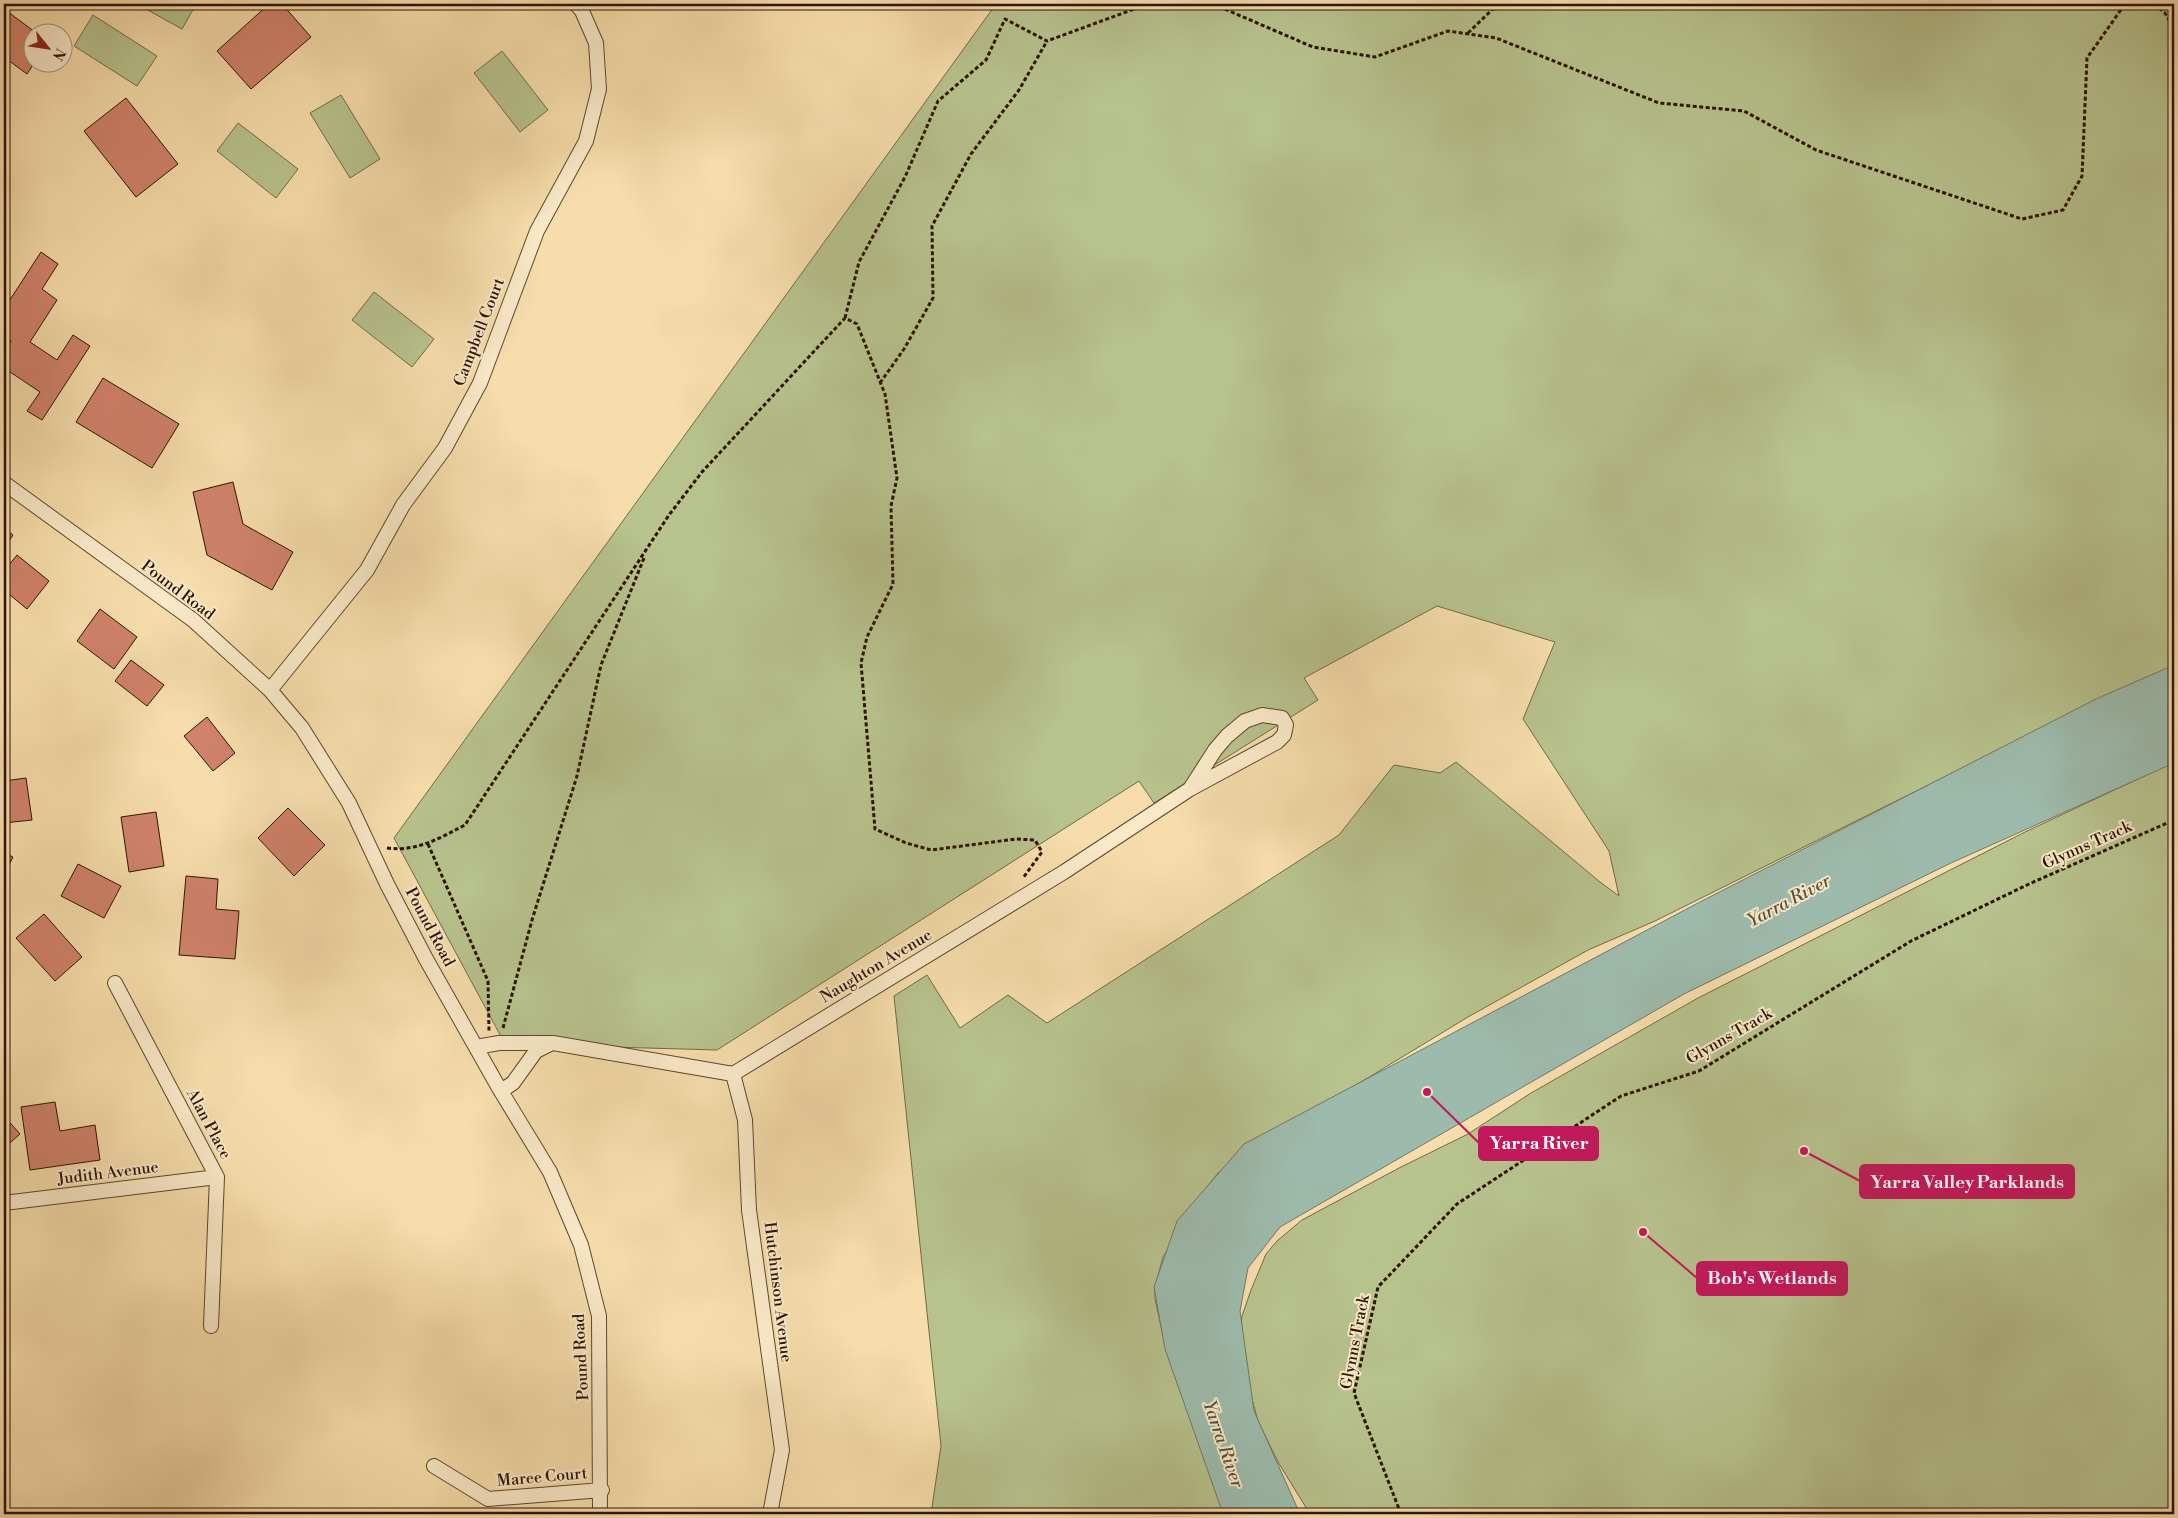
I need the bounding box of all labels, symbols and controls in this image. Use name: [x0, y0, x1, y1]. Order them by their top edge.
north arrow: [22, 22, 72, 72]
text: N: [48, 45, 69, 63]
street label: Campbell Court: [449, 275, 509, 389]
street label: Pound Road: [137, 556, 219, 624]
street label: Glynns Track: [2039, 816, 2136, 874]
water label: Yarra River: [1743, 869, 1835, 933]
street label: Pound Road: [401, 884, 459, 970]
street label: Naughton Avenue: [817, 925, 935, 1007]
street label: Glynns Track: [1683, 1003, 1777, 1069]
street label: Alan Place: [182, 1085, 236, 1163]
callout: Yarra River: [1479, 1127, 1598, 1160]
text: Yarra River: [1489, 1132, 1589, 1155]
street label: Judith Avenue: [55, 1157, 160, 1189]
callout: Yarra Valley Parklands: [1860, 1165, 2074, 1198]
text: Yarra Valley Parklands: [1870, 1171, 2064, 1194]
street label: Hutchinson Avenue: [759, 1221, 797, 1363]
callout: Bob's Wetlands: [1697, 1262, 1847, 1295]
text: Bob's Wetlands: [1707, 1267, 1837, 1290]
street label: Glynns Track: [1336, 1292, 1374, 1391]
street label: Pound Road: [569, 1313, 593, 1401]
water label: Yarra River: [1197, 1397, 1249, 1491]
street label: Maree Court: [496, 1463, 588, 1491]

